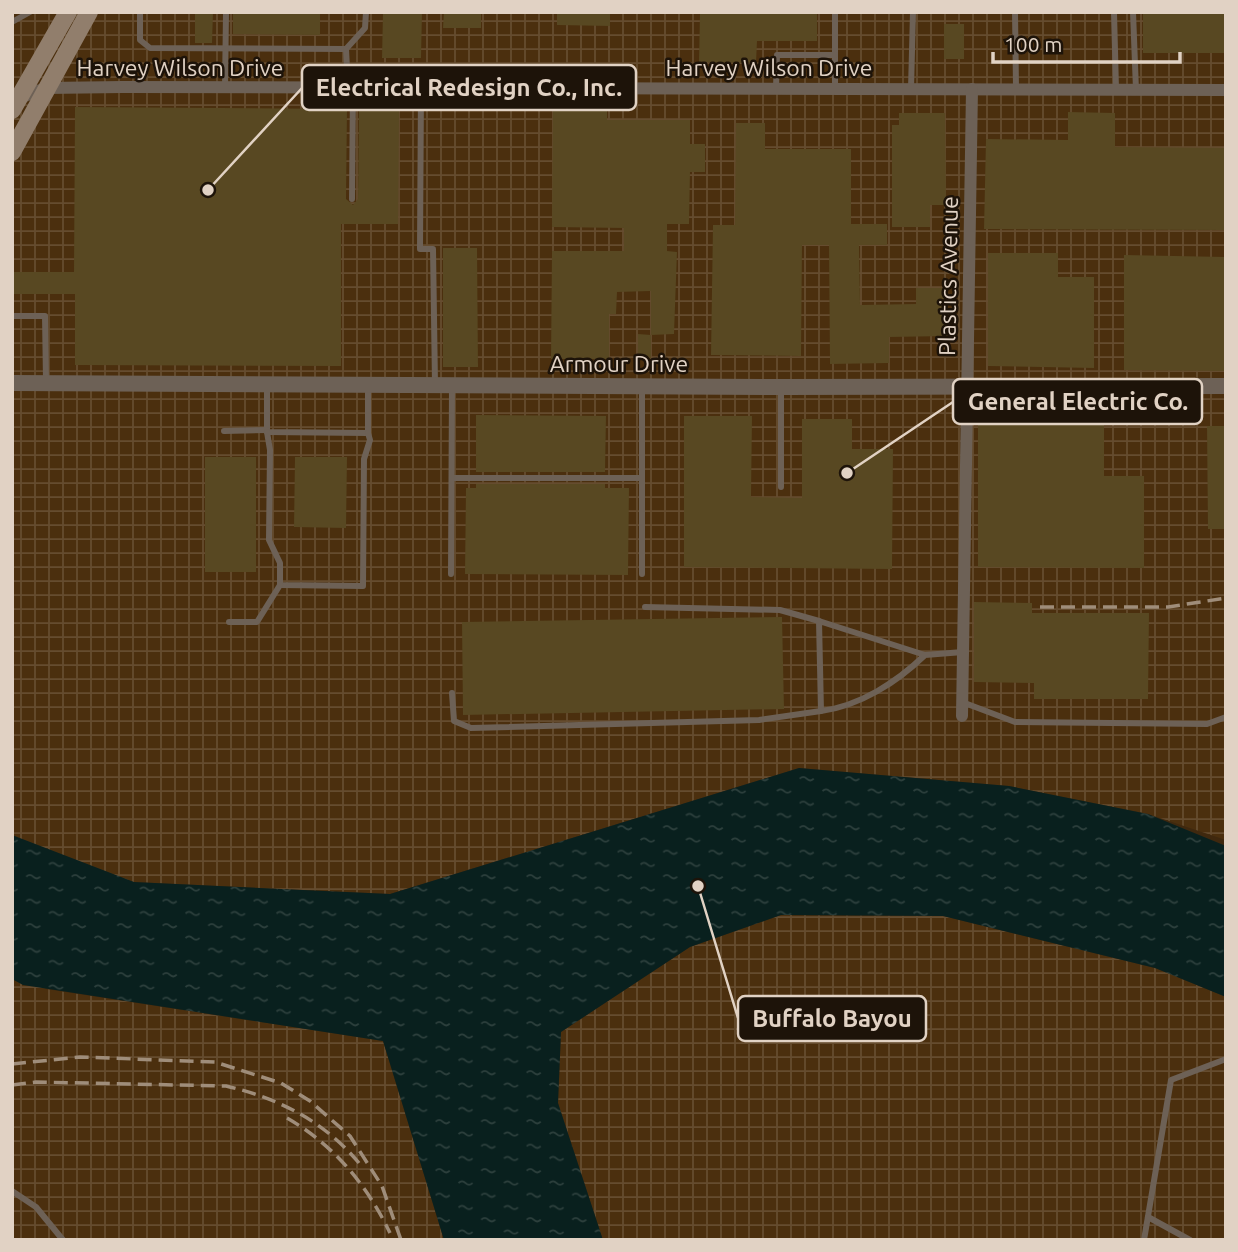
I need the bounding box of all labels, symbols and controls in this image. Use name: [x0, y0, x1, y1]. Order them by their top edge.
scale bar: [993, 21, 1180, 65]
text: 100 m: [1004, 32, 1062, 56]
street label: Harvey Wilson Drive: [77, 55, 283, 80]
street label: Harvey Wilson Drive: [666, 55, 872, 80]
callout: Electrical Redesign Co., Inc.: [302, 65, 636, 110]
text: Electrical Redesign Co., Inc.: [316, 74, 622, 101]
street label: Plastics Avenue: [934, 196, 962, 356]
street label: Armour Drive: [550, 351, 688, 376]
callout: General Electric Co.: [953, 379, 1202, 424]
text: General Electric Co.: [968, 388, 1188, 415]
callout: Buffalo Bayou: [738, 996, 926, 1041]
text: Buffalo Bayou: [752, 1005, 912, 1032]

